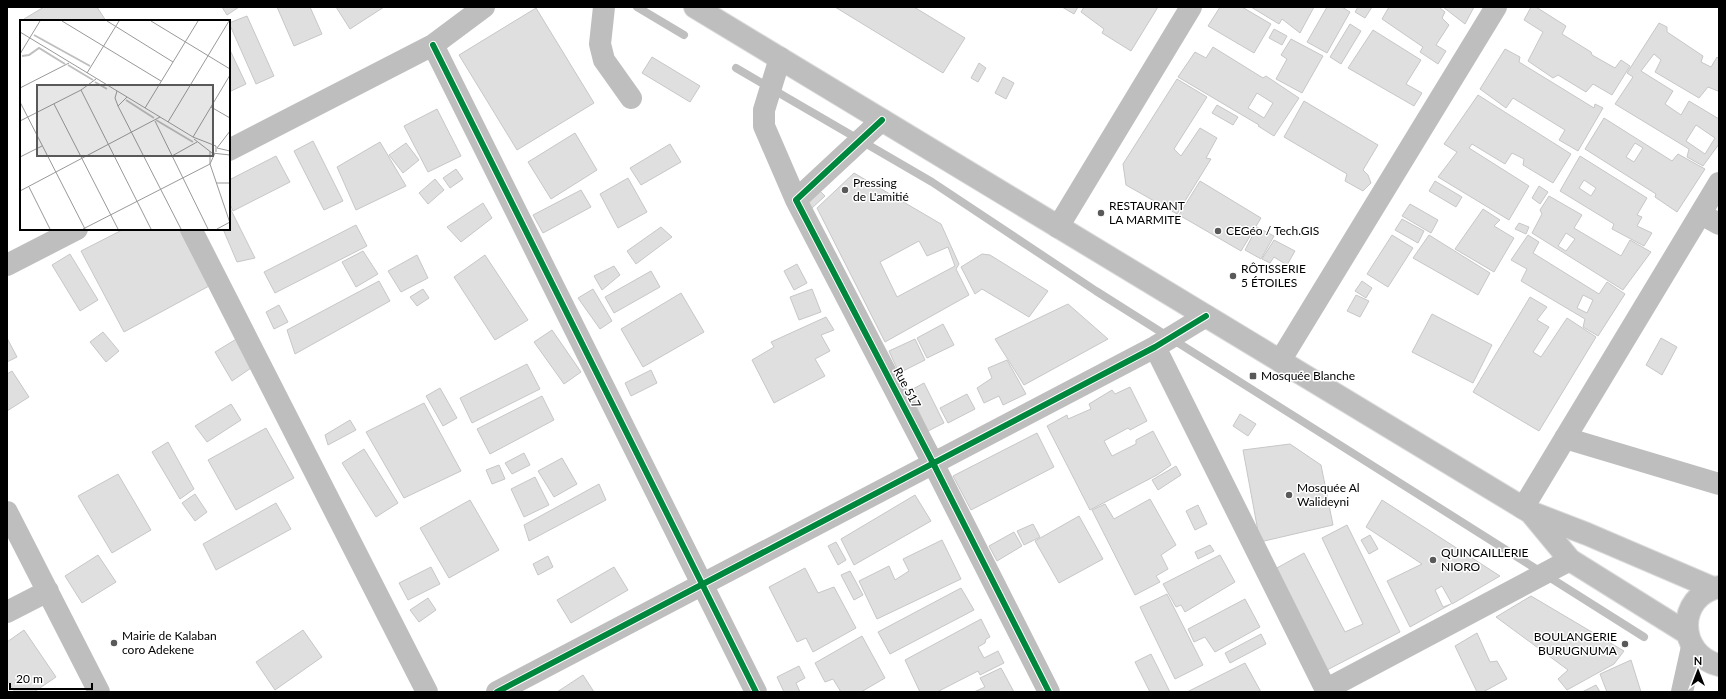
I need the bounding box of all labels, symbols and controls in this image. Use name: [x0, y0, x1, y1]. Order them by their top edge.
inset map: [20, 20, 230, 230]
place label: Pressing de L'amitié: [853, 175, 909, 204]
marker: Pressing de L'amitié: [840, 185, 850, 195]
place label: RESTAURANT LA MARMITE: [1109, 198, 1185, 227]
marker: RESTAURANT LA MARMITE: [1096, 208, 1106, 218]
place label: CEGéo / Tech.GIS: [1226, 223, 1319, 238]
marker: CEGéo / Tech.GIS: [1213, 226, 1223, 236]
place label: RÔTISSERIE 5 ÉTOILES: [1241, 261, 1306, 290]
marker: RÔTISSERIE 5 ÉTOILES: [1228, 271, 1238, 281]
street label: Rue 517: [890, 365, 924, 411]
place label: Mosquée Blanche: [1261, 368, 1355, 383]
marker: Mosquée Blanche: [1248, 371, 1258, 381]
place label: Mosquée Al Walideyni: [1297, 480, 1360, 509]
marker: Mosquée Al Walideyni: [1284, 490, 1294, 500]
place label: QUINCAILLERIE NIORO: [1441, 545, 1529, 574]
marker: QUINCAILLERIE NIORO: [1428, 555, 1438, 565]
place label: Mairie de Kalaban coro Adekene: [122, 628, 217, 657]
place label: BOULANGERIE BURUGNUMA: [1534, 629, 1618, 658]
marker: Mairie de Kalaban coro Adekene: [109, 638, 119, 648]
marker: BOULANGERIE BURUGNUMA: [1620, 639, 1630, 649]
north arrow: [1678, 651, 1718, 691]
text: N: [1694, 654, 1702, 667]
scale bar: [10, 665, 92, 691]
text: 20 m: [16, 671, 43, 686]

